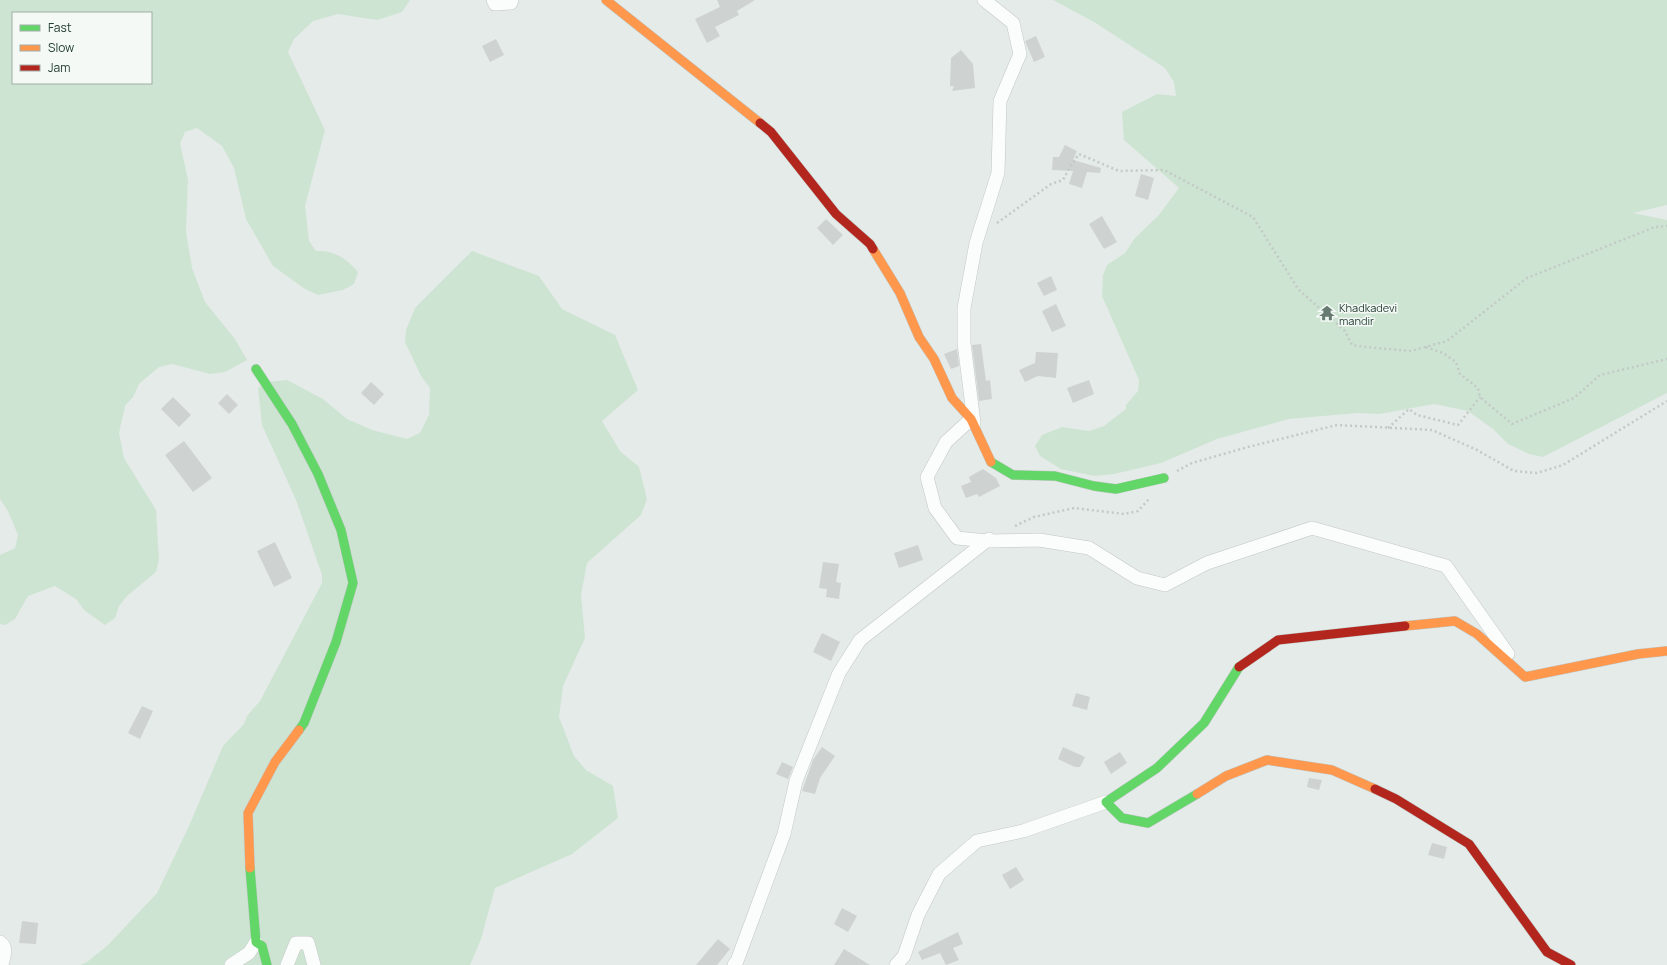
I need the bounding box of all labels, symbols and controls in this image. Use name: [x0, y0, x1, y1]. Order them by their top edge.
legend: [12, 12, 152, 84]
text: Fast: [48, 19, 72, 36]
text: Slow: [48, 39, 74, 56]
text: Jam: [48, 59, 70, 76]
place label: Khadkadevi mandir: [1339, 300, 1397, 328]
temple icon: Khadkadevi mandir: [1318, 304, 1336, 322]

